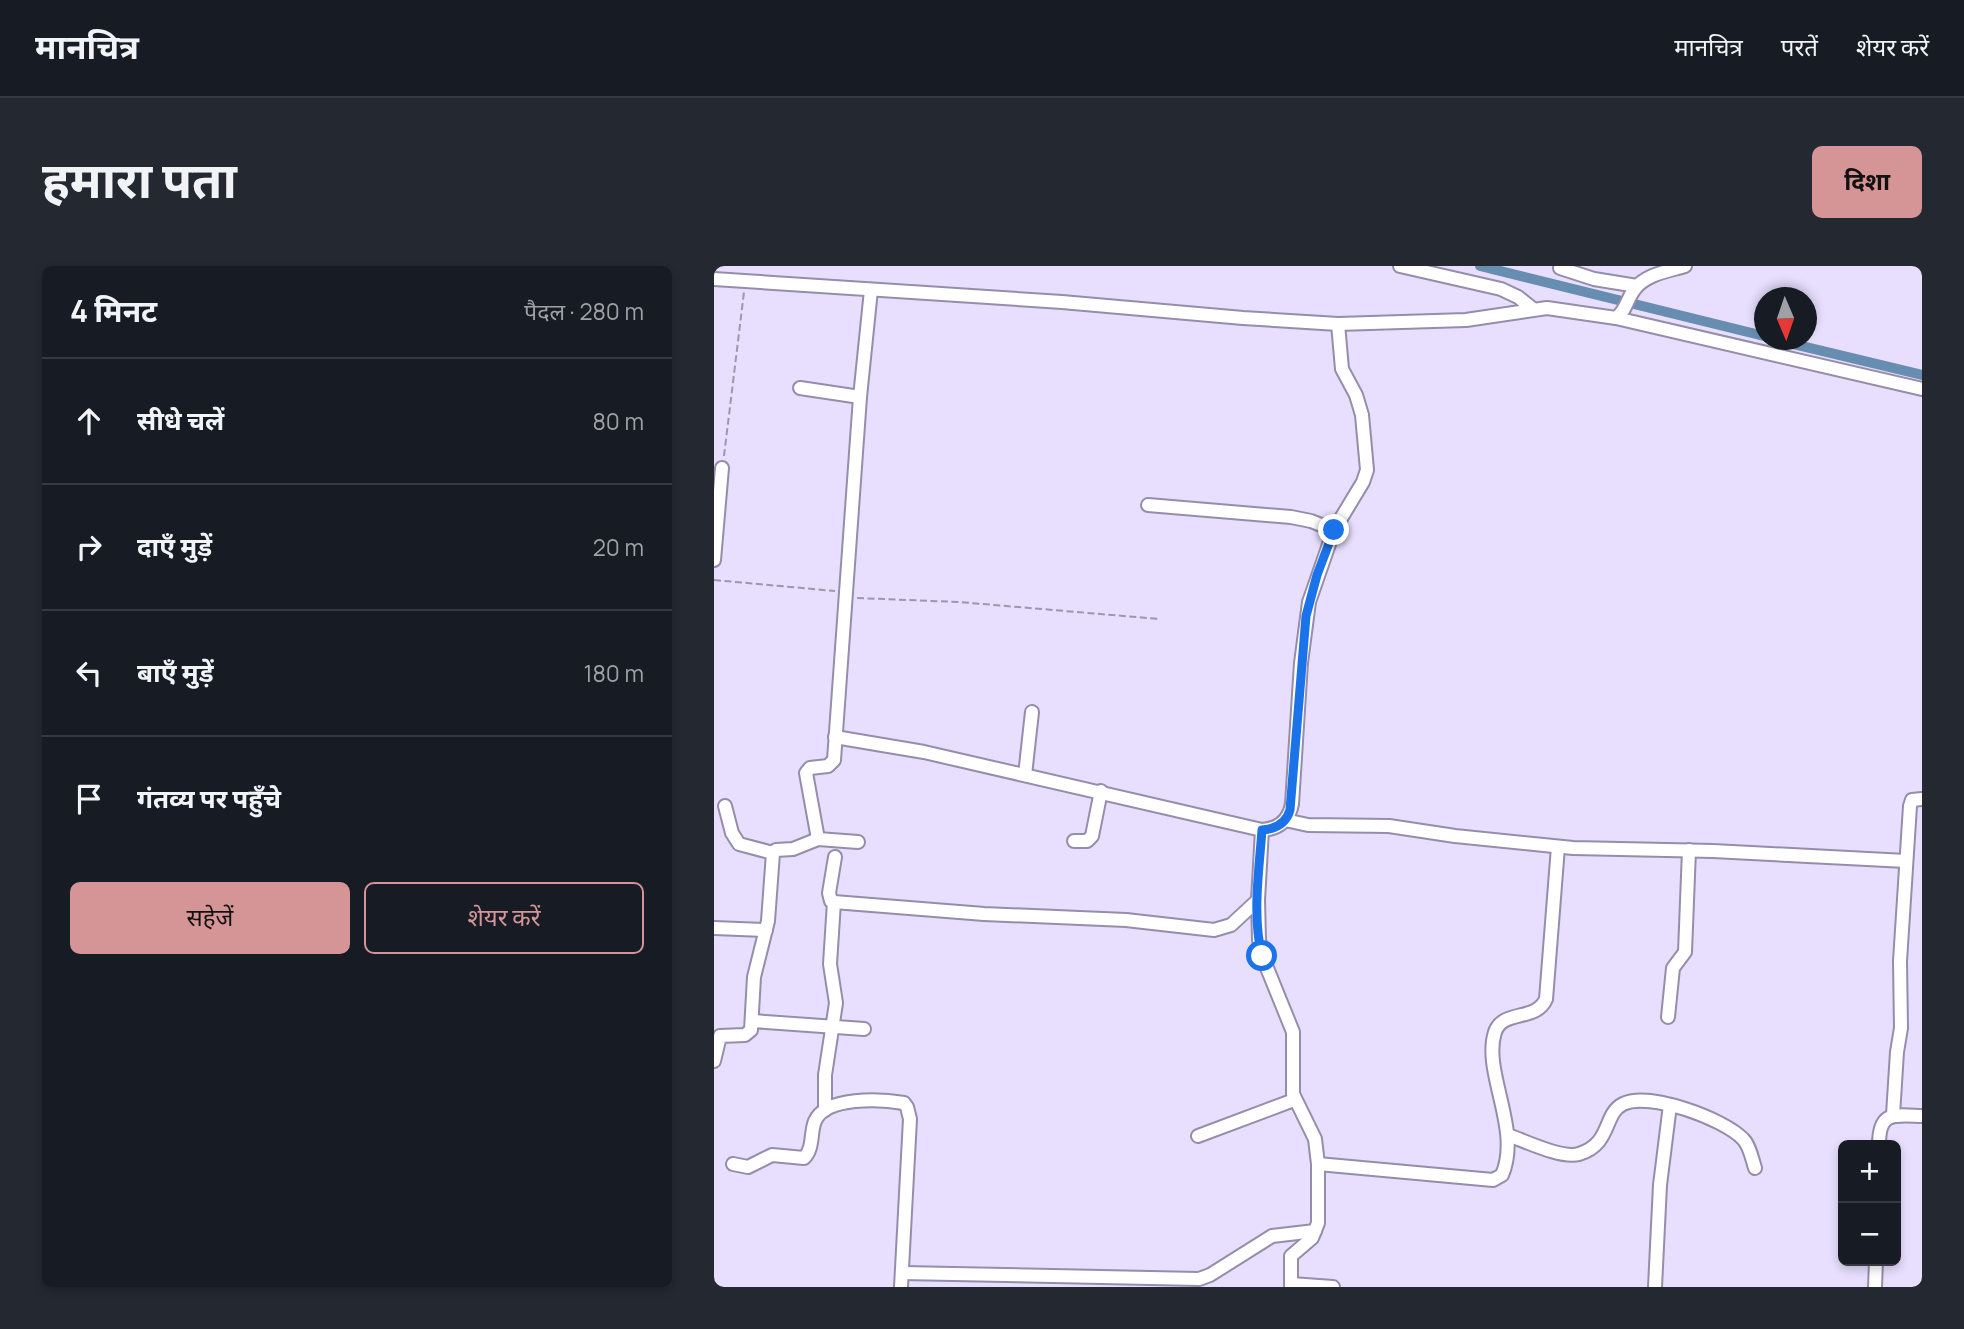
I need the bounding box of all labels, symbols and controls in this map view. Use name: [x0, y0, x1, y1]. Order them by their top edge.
text: मानचित्र: [35, 24, 139, 69]
text: मानचित्र: [1674, 30, 1743, 63]
text: परतें: [1781, 30, 1818, 63]
text: शेयर करें: [1856, 30, 1929, 63]
text: हमारा पता: [42, 146, 237, 213]
button: दिशा: [1812, 146, 1922, 218]
north arrow: [1754, 287, 1817, 350]
text: 4 मिनट: [70, 290, 157, 331]
text: पैदल · 280 m: [524, 295, 644, 327]
icon: ahead: [70, 402, 108, 440]
text: सीधे चलें: [137, 402, 224, 438]
text: 80 m: [593, 405, 644, 437]
route end: [1318, 514, 1349, 545]
icon: right: [70, 528, 108, 566]
text: दाएँ मुड़ें: [137, 528, 212, 564]
text: 20 m: [593, 531, 644, 563]
icon: left: [70, 654, 108, 692]
text: बाएँ मुड़ें: [137, 654, 214, 690]
text: 180 m: [584, 657, 644, 689]
icon: arrive: [70, 780, 108, 818]
text: गंतव्य पर पहुँचे: [137, 780, 281, 816]
button: सहेजें: [70, 882, 350, 954]
button: शेयर करें: [364, 882, 644, 954]
route start: [1246, 940, 1277, 971]
map controls: [1838, 1140, 1901, 1266]
button: +: [1838, 1140, 1901, 1203]
button: −: [1838, 1203, 1901, 1266]

